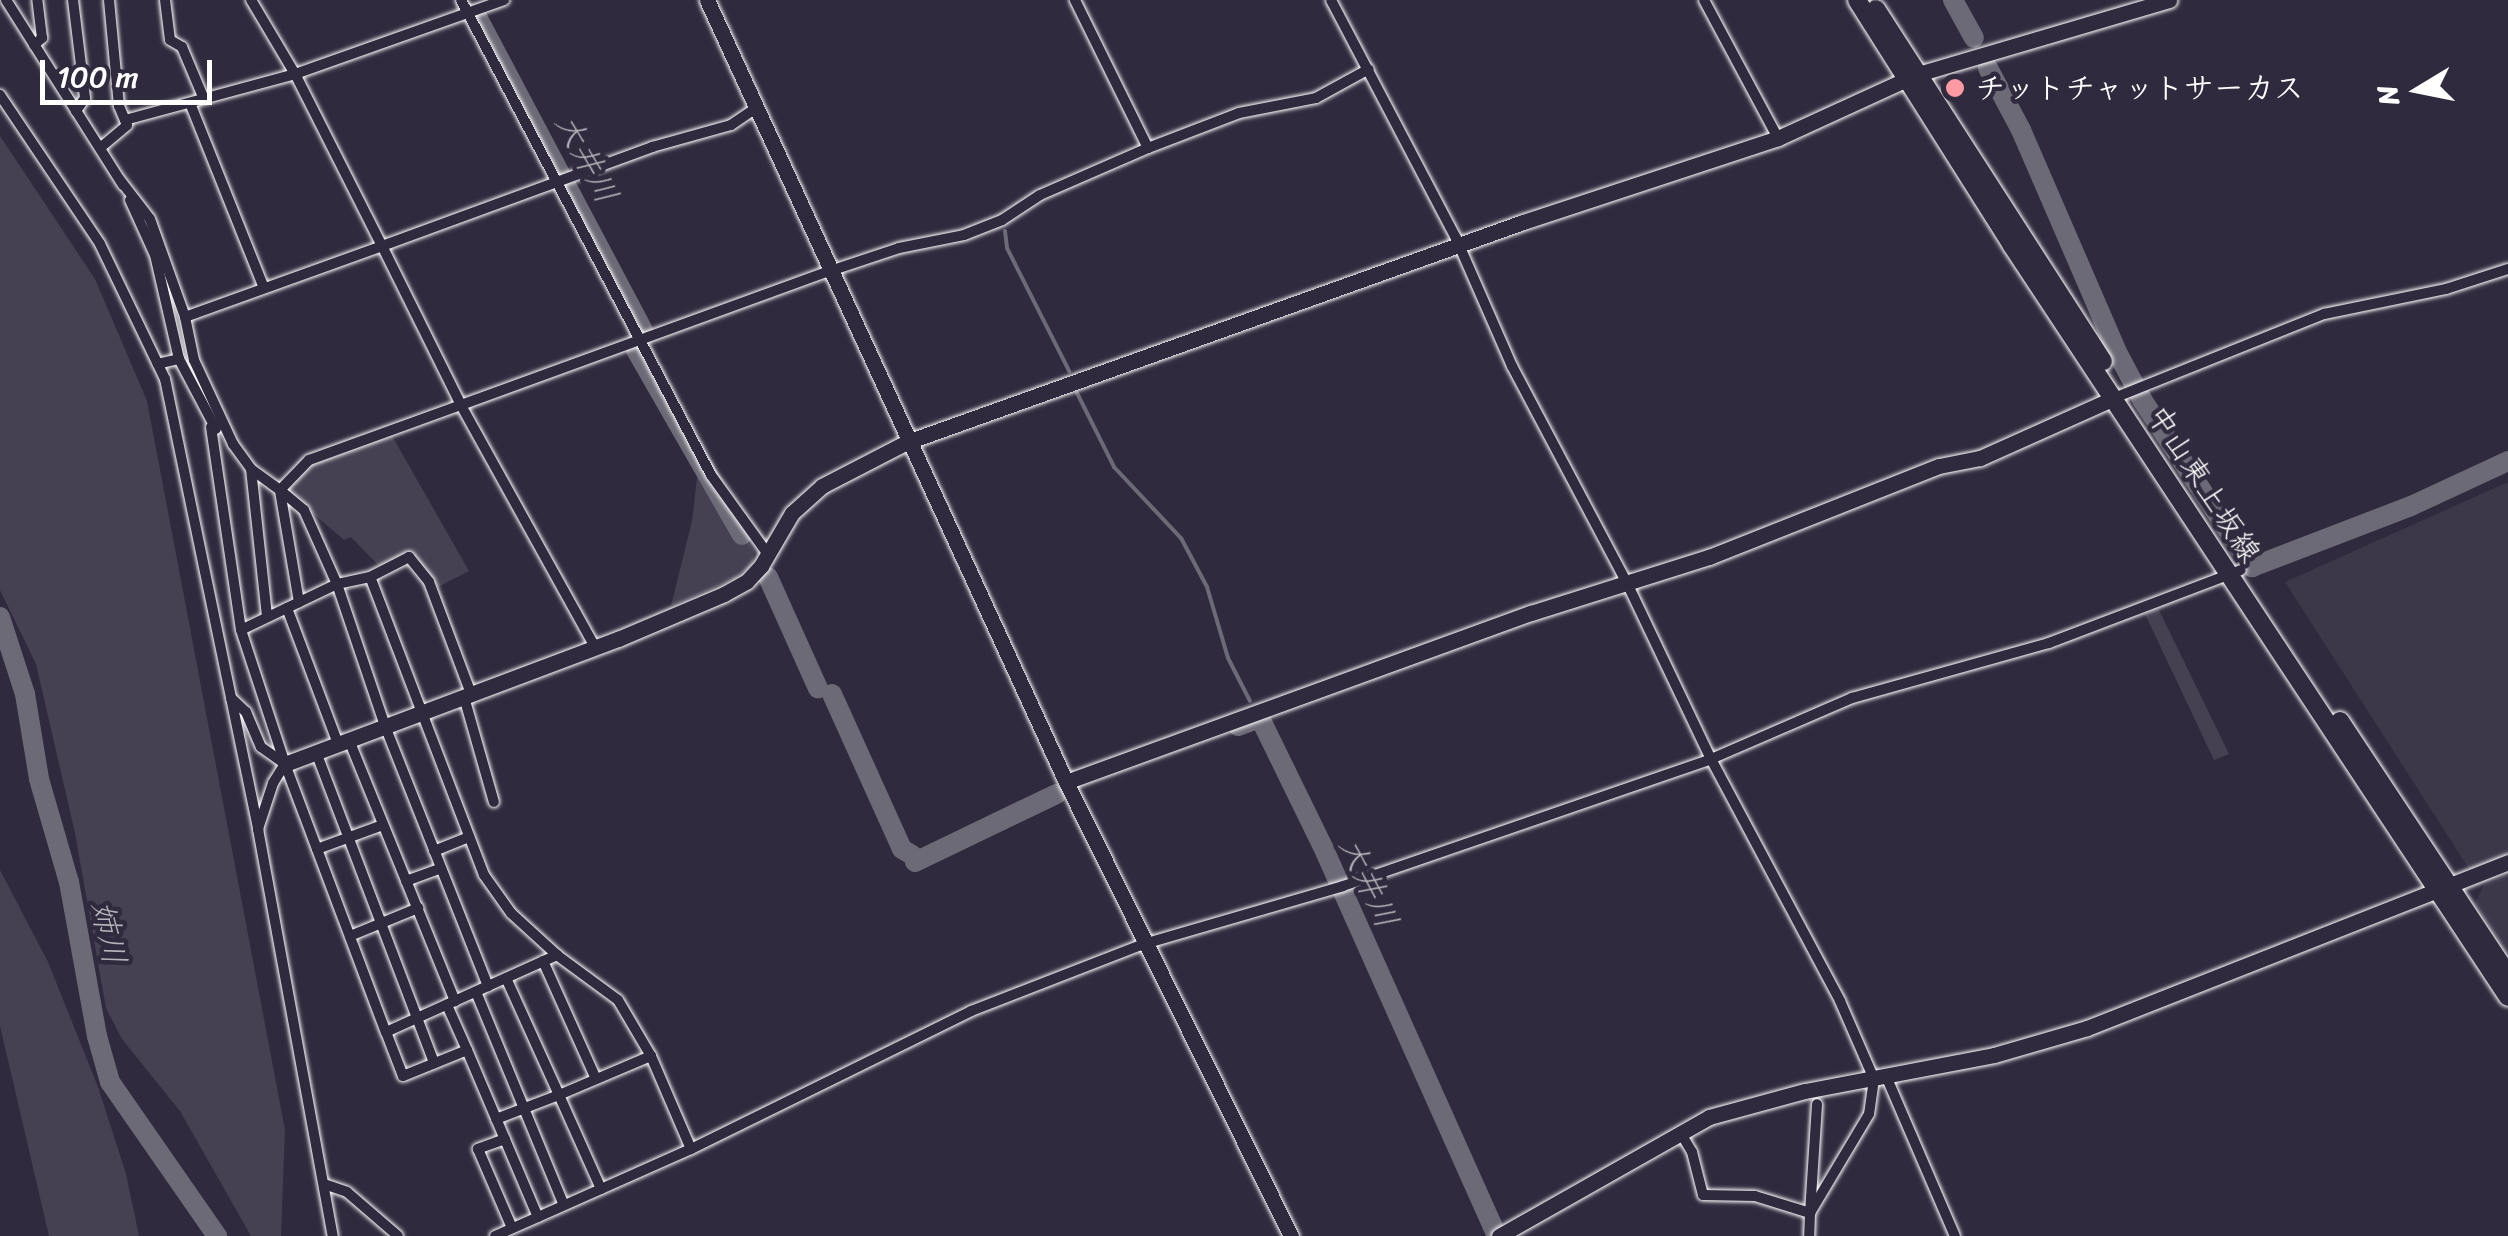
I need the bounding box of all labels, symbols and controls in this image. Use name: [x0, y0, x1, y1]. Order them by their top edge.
scale bar: [45, 40, 218, 102]
north arrow: [2368, 40, 2468, 140]
text: 100 m: [57, 50, 139, 104]
place label: チットチャットサーカス: [1975, 70, 2305, 106]
marker: チットチャットサーカス: [1944, 77, 1966, 99]
text: N: [2362, 81, 2414, 109]
water label: 大井川: [547, 108, 625, 210]
street label: 中山東上坂線: [2140, 399, 2268, 569]
water label: 大井川: [1330, 831, 1406, 935]
water label: 姉川: [83, 898, 133, 968]

